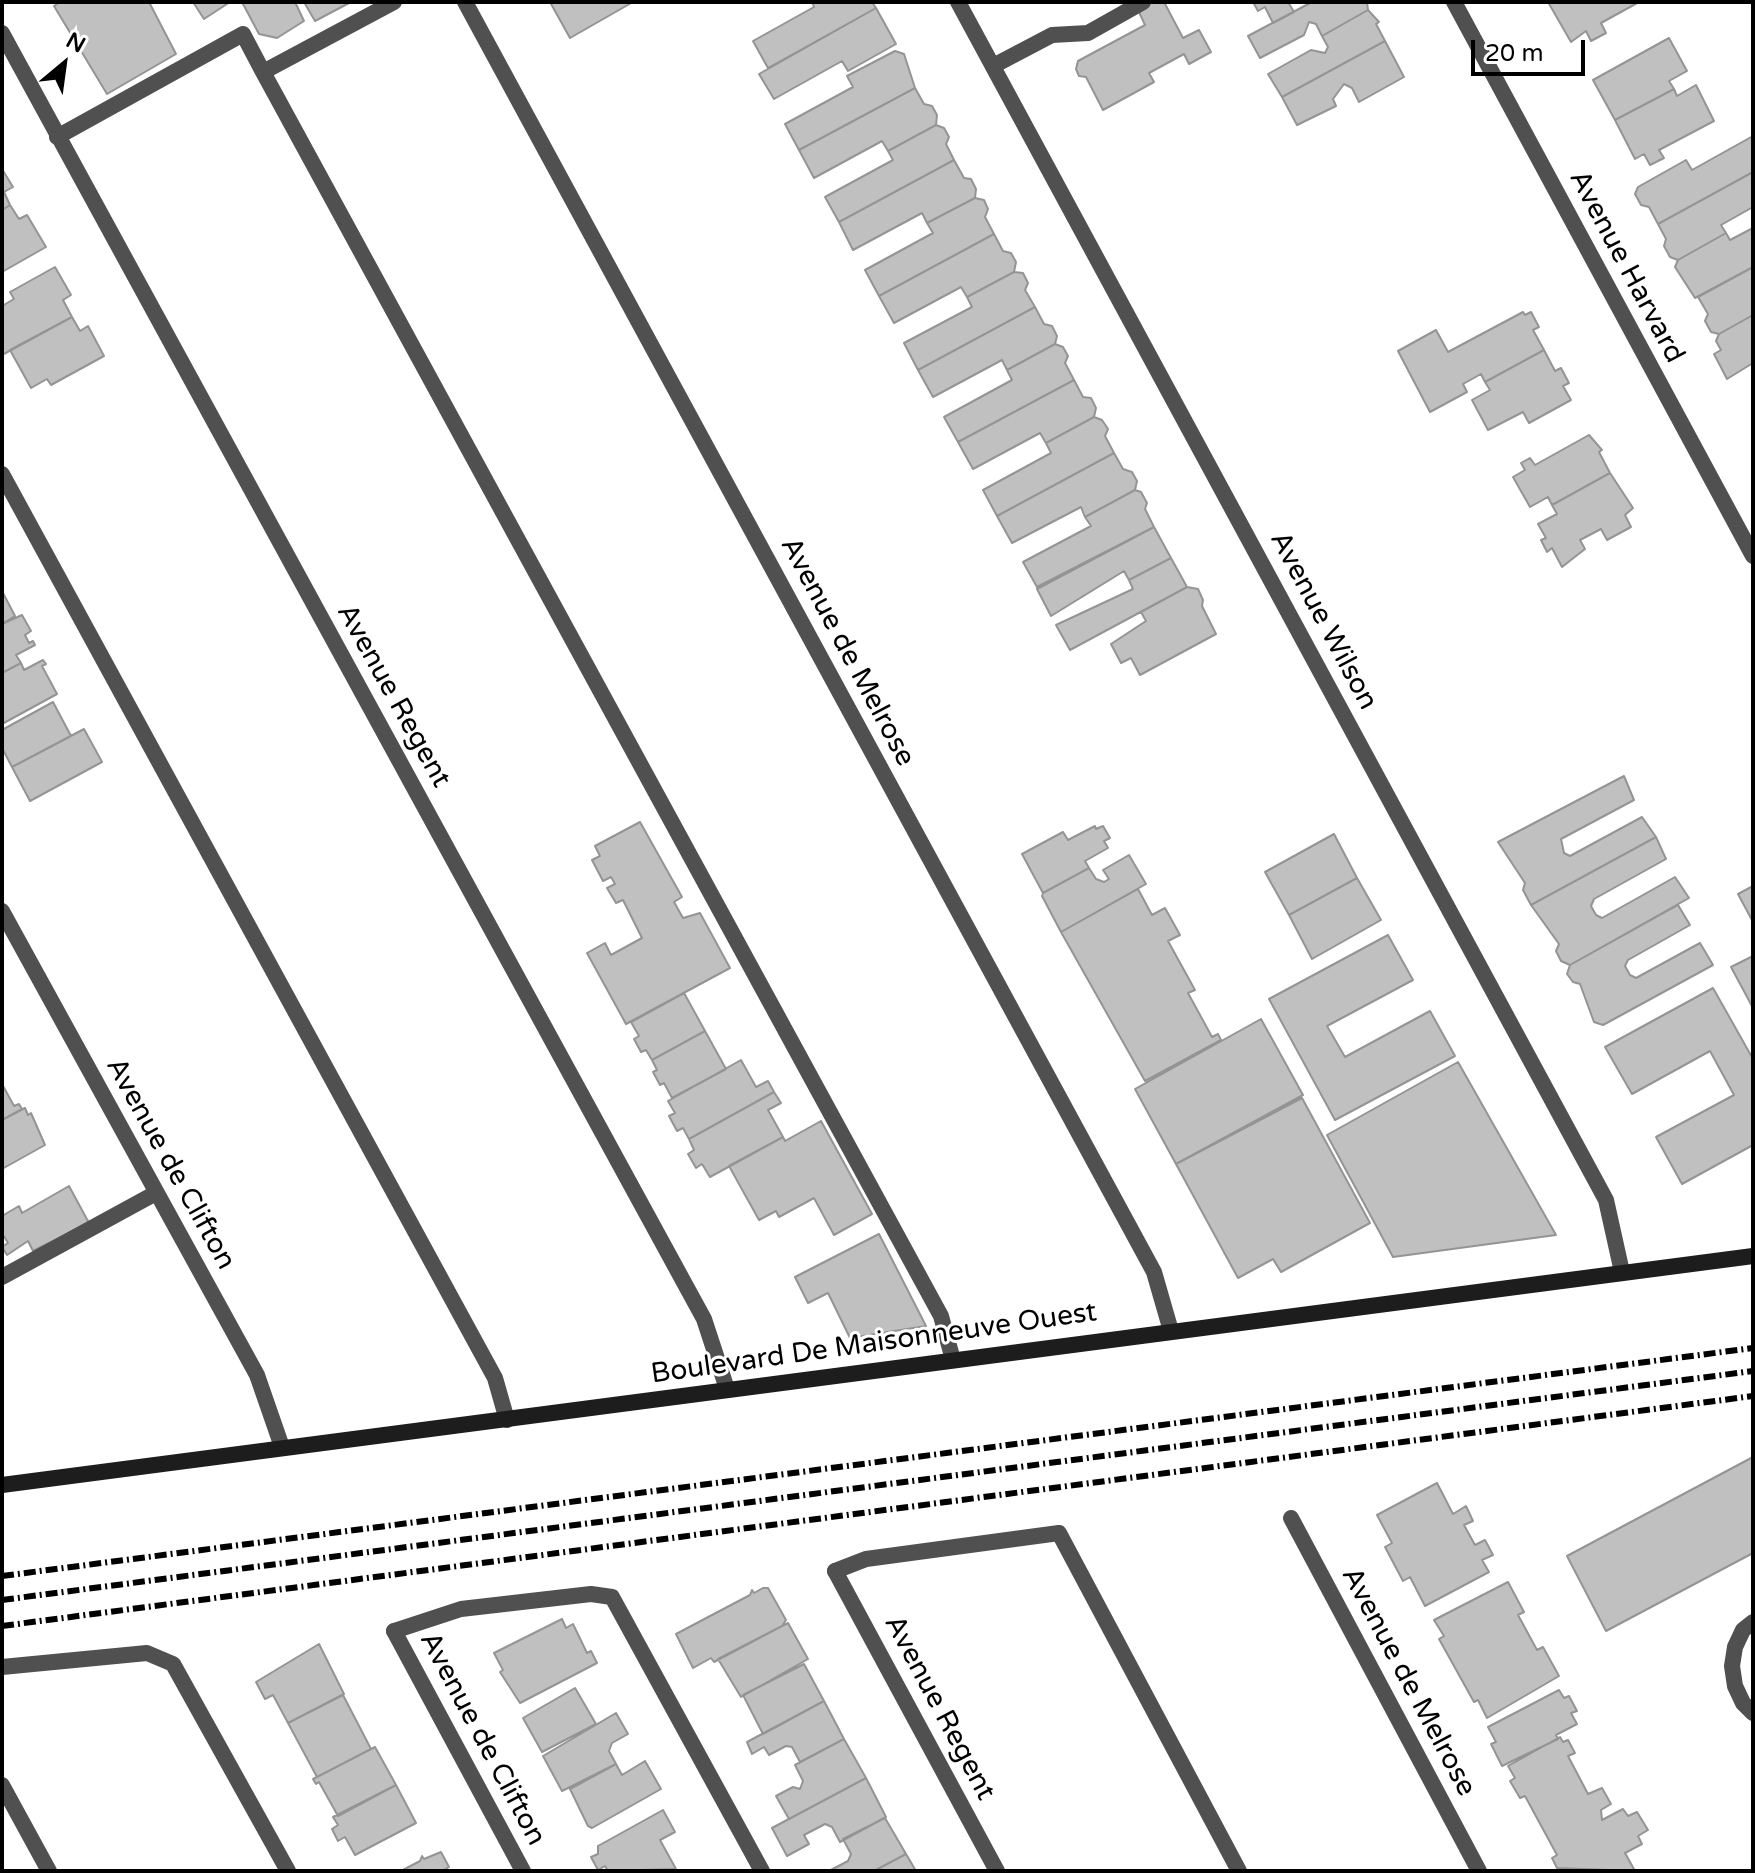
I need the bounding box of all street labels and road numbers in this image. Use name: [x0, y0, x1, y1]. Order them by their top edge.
street label: Avenue Harvard: [1561, 165, 1691, 369]
street label: Avenue Wilson: [1262, 526, 1384, 716]
street label: Avenue de Melrose: [772, 532, 922, 772]
street label: Avenue Regent: [329, 599, 457, 793]
street label: Avenue de Clifton: [98, 1052, 242, 1276]
street label: Boulevard De Maisonneuve Ouest: [649, 1296, 1099, 1392]
street label: Avenue de Melrose: [1333, 1562, 1483, 1802]
street label: Avenue Regent: [876, 1610, 1002, 1806]
street label: Avenue de Clifton: [412, 1627, 552, 1851]

